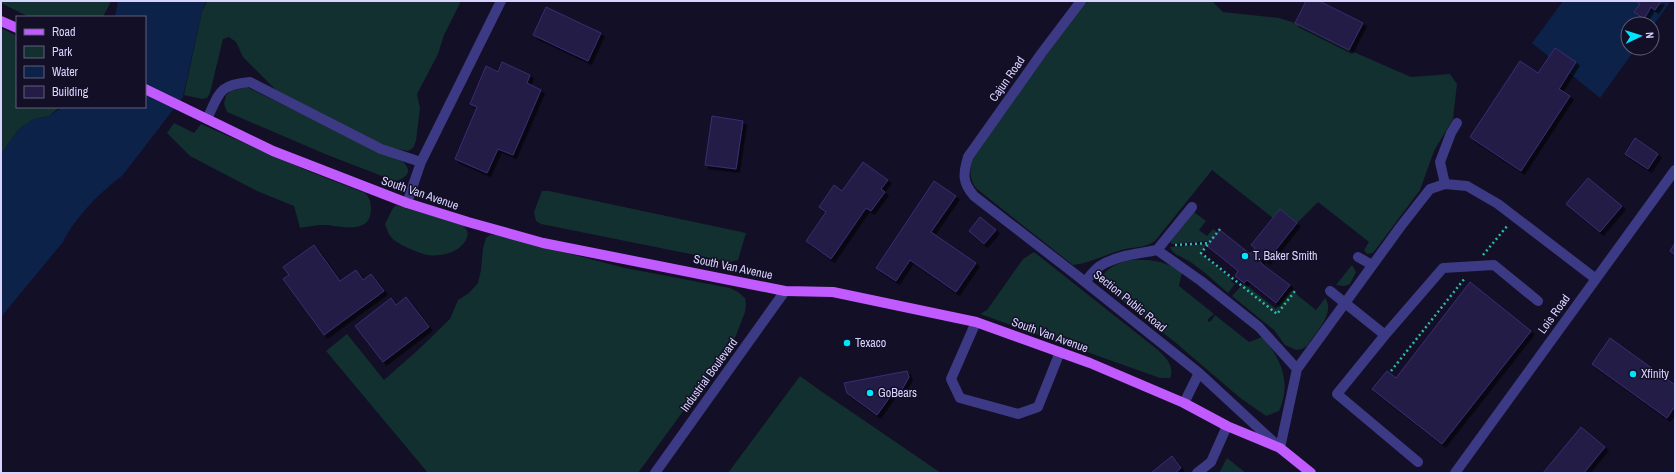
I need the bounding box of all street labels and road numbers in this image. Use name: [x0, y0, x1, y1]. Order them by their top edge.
street label: Cajun Road: [986, 53, 1028, 105]
street label: South Van Avenue: [379, 172, 461, 214]
street label: South Van Avenue: [692, 251, 774, 283]
street label: Section Public Road: [1090, 267, 1170, 335]
street label: Lois Road: [1534, 291, 1574, 337]
street label: South Van Avenue: [1009, 314, 1091, 356]
street label: Industrial Boulevard: [677, 335, 741, 415]

